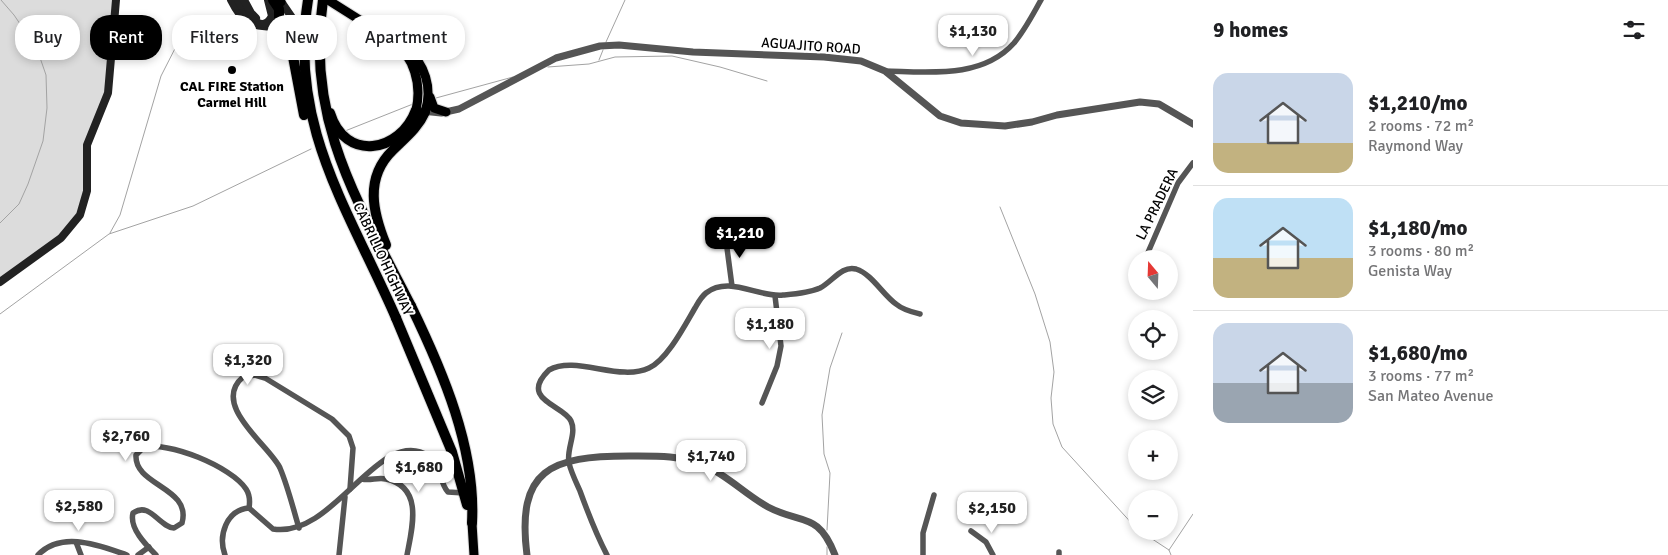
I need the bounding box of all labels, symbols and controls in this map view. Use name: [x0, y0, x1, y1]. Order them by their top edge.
chip: Buy: [15, 15, 80, 60]
chip: Rent: [90, 15, 162, 60]
chip: Filters: [172, 15, 257, 60]
chip: New: [267, 15, 337, 60]
chip: Apartment: [347, 15, 465, 60]
pin: $1,130: [932, 15, 1014, 57]
icon: filters: [1620, 16, 1648, 44]
text: 9 homes: [1213, 17, 1288, 43]
text: $1,130: [949, 21, 997, 41]
street label: AGUAJITO ROAD: [761, 34, 861, 58]
marker: CAL FIRE Station Carmel Hill: [226, 64, 238, 76]
place label: CAL FIRE Station Carmel Hill: [180, 78, 284, 111]
text: $1,210/mo: [1368, 90, 1467, 116]
icon: home: [1253, 93, 1313, 153]
text: 2 rooms · 72 m²: [1368, 116, 1474, 136]
text: Raymond Way: [1368, 136, 1463, 156]
street label: LA PRADERA: [1132, 165, 1182, 243]
street label: CABRILLO HIGHWAY: [349, 200, 417, 318]
text: $1,180/mo: [1368, 215, 1467, 241]
pin: $1,210: [699, 216, 781, 259]
icon: home: [1253, 218, 1313, 278]
text: $1,210: [716, 223, 764, 243]
text: 3 rooms · 80 m²: [1368, 241, 1474, 261]
north arrow: [1128, 250, 1178, 300]
map controls: [1128, 250, 1178, 540]
text: Genista Way: [1368, 261, 1452, 281]
pin: $1,180: [729, 308, 811, 350]
button: locate: [1128, 310, 1178, 360]
text: $1,180: [746, 314, 794, 334]
text: $1,680/mo: [1368, 340, 1467, 366]
icon: home: [1253, 343, 1313, 403]
pin: $1,320: [207, 344, 289, 386]
text: $1,320: [224, 350, 272, 370]
text: 3 rooms · 77 m²: [1368, 366, 1474, 386]
button: layers: [1128, 370, 1178, 420]
text: San Mateo Avenue: [1368, 386, 1493, 406]
pin: $2,760: [85, 420, 167, 462]
text: $2,760: [102, 426, 150, 446]
button: +: [1128, 430, 1178, 480]
pin: $1,740: [670, 440, 752, 482]
text: $1,740: [687, 446, 735, 466]
pin: $1,680: [378, 450, 460, 493]
text: $1,680: [395, 457, 443, 477]
pin: $2,580: [38, 490, 120, 532]
button: −: [1128, 490, 1178, 540]
pin: $2,150: [951, 492, 1033, 534]
text: $2,580: [55, 496, 103, 516]
text: $2,150: [968, 498, 1016, 518]

